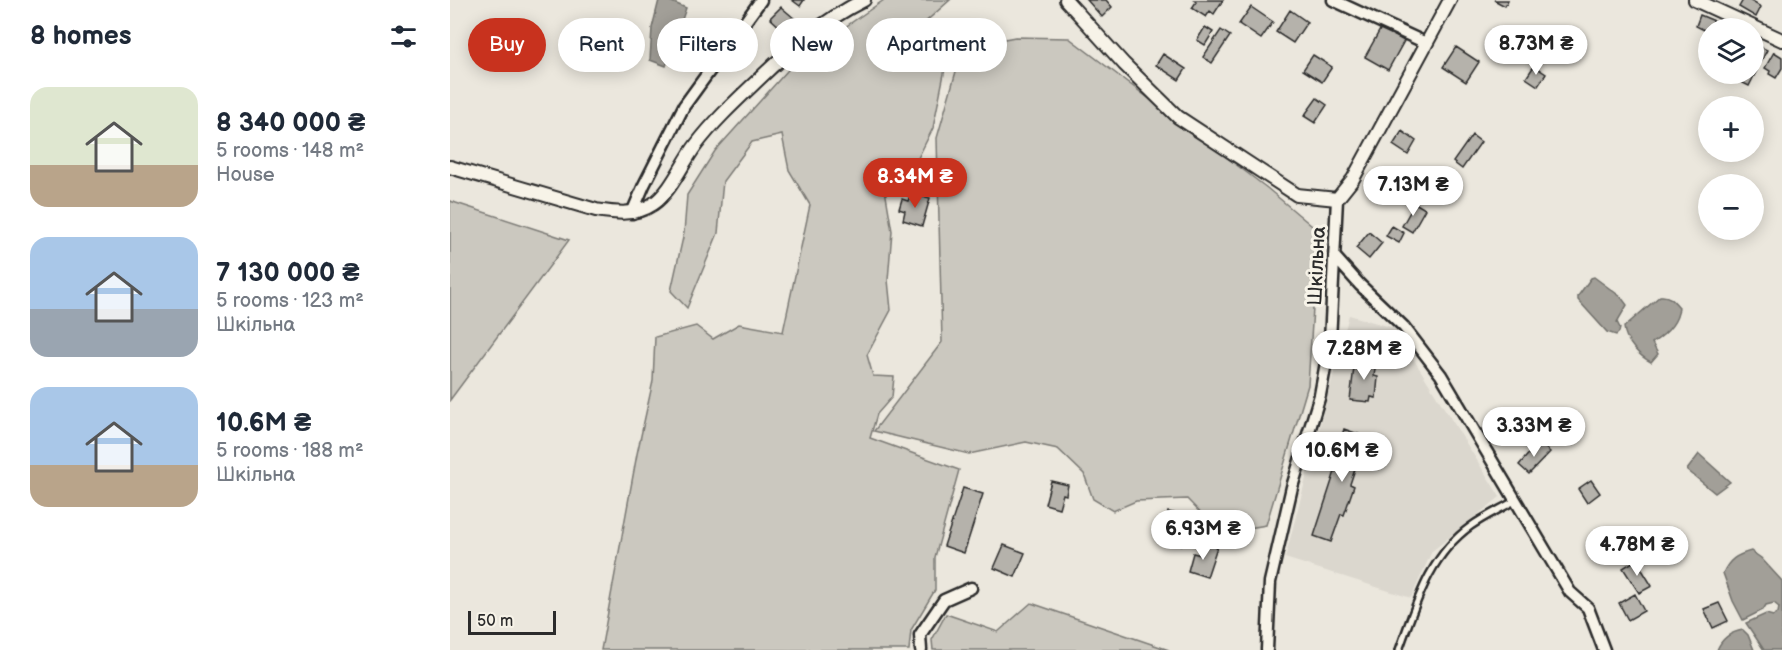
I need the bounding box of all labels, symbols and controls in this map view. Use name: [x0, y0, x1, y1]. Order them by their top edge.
chip: Buy: [468, 18, 546, 72]
chip: Rent: [558, 18, 645, 72]
chip: Filters: [657, 18, 758, 72]
chip: New: [770, 18, 854, 72]
chip: Apartment: [866, 18, 1007, 72]
map controls: [1698, 18, 1764, 240]
button: layers: [1698, 18, 1764, 84]
icon: filters: [387, 20, 420, 53]
text: 8 homes: [30, 21, 132, 52]
pin: 8.73M ₴: [1481, 25, 1591, 76]
text: 8.73M ₴: [1498, 32, 1574, 56]
button: +: [1698, 96, 1764, 162]
text: 8 340 000 ₴: [216, 108, 365, 139]
icon: home: [78, 111, 150, 183]
text: 5 rooms · 148 m²: [216, 139, 364, 163]
pin: 8.34M ₴: [860, 158, 970, 209]
text: House: [216, 163, 275, 187]
text: 8.34M ₴: [877, 165, 953, 189]
pin: 7.13M ₴: [1358, 166, 1468, 217]
text: 7.13M ₴: [1377, 173, 1449, 197]
button: −: [1698, 174, 1764, 240]
street label: Шкільна: [1303, 226, 1331, 306]
text: 7 130 000 ₴: [216, 258, 360, 289]
icon: home: [78, 261, 150, 333]
text: 5 rooms · 123 m²: [216, 289, 364, 313]
text: Шкільна: [216, 313, 295, 337]
pin: 7.28M ₴: [1309, 330, 1419, 381]
text: 7.28M ₴: [1326, 337, 1402, 361]
pin: 3.33M ₴: [1479, 407, 1589, 458]
text: 10.6M ₴: [216, 408, 311, 439]
icon: home: [78, 411, 150, 483]
text: 3.33M ₴: [1496, 414, 1572, 438]
pin: 10.6M ₴: [1287, 432, 1397, 483]
text: 5 rooms · 188 m²: [216, 439, 364, 463]
text: 10.6M ₴: [1305, 439, 1379, 463]
text: Шкільна: [216, 463, 295, 487]
pin: 6.93M ₴: [1148, 510, 1258, 561]
text: 6.93M ₴: [1165, 517, 1241, 541]
pin: 4.78M ₴: [1582, 526, 1692, 577]
text: 4.78M ₴: [1599, 533, 1675, 557]
scale bar: [468, 608, 556, 636]
text: 50 m: [477, 612, 513, 631]

